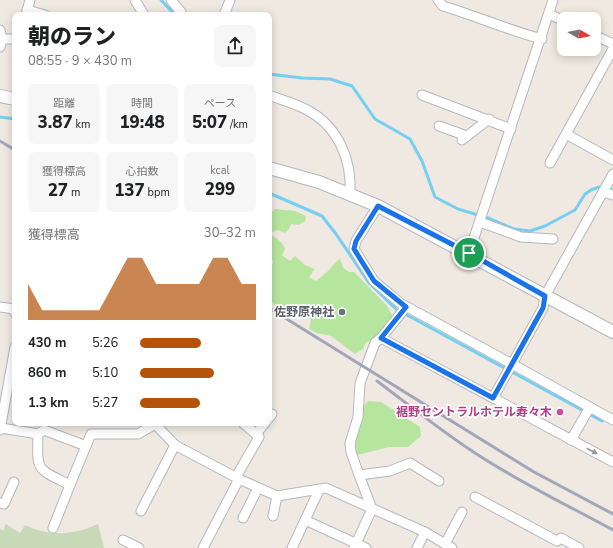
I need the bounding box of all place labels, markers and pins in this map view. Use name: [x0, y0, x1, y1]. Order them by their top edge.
pin: [452, 236, 486, 270]
place label: 佐野原神社: [274, 304, 334, 320]
marker: 佐野原神社: [337, 307, 347, 317]
place label: 裾野セントラルホテル寿々木: [396, 404, 552, 420]
marker: 裾野セントラルホテル寿々木: [555, 407, 565, 417]

